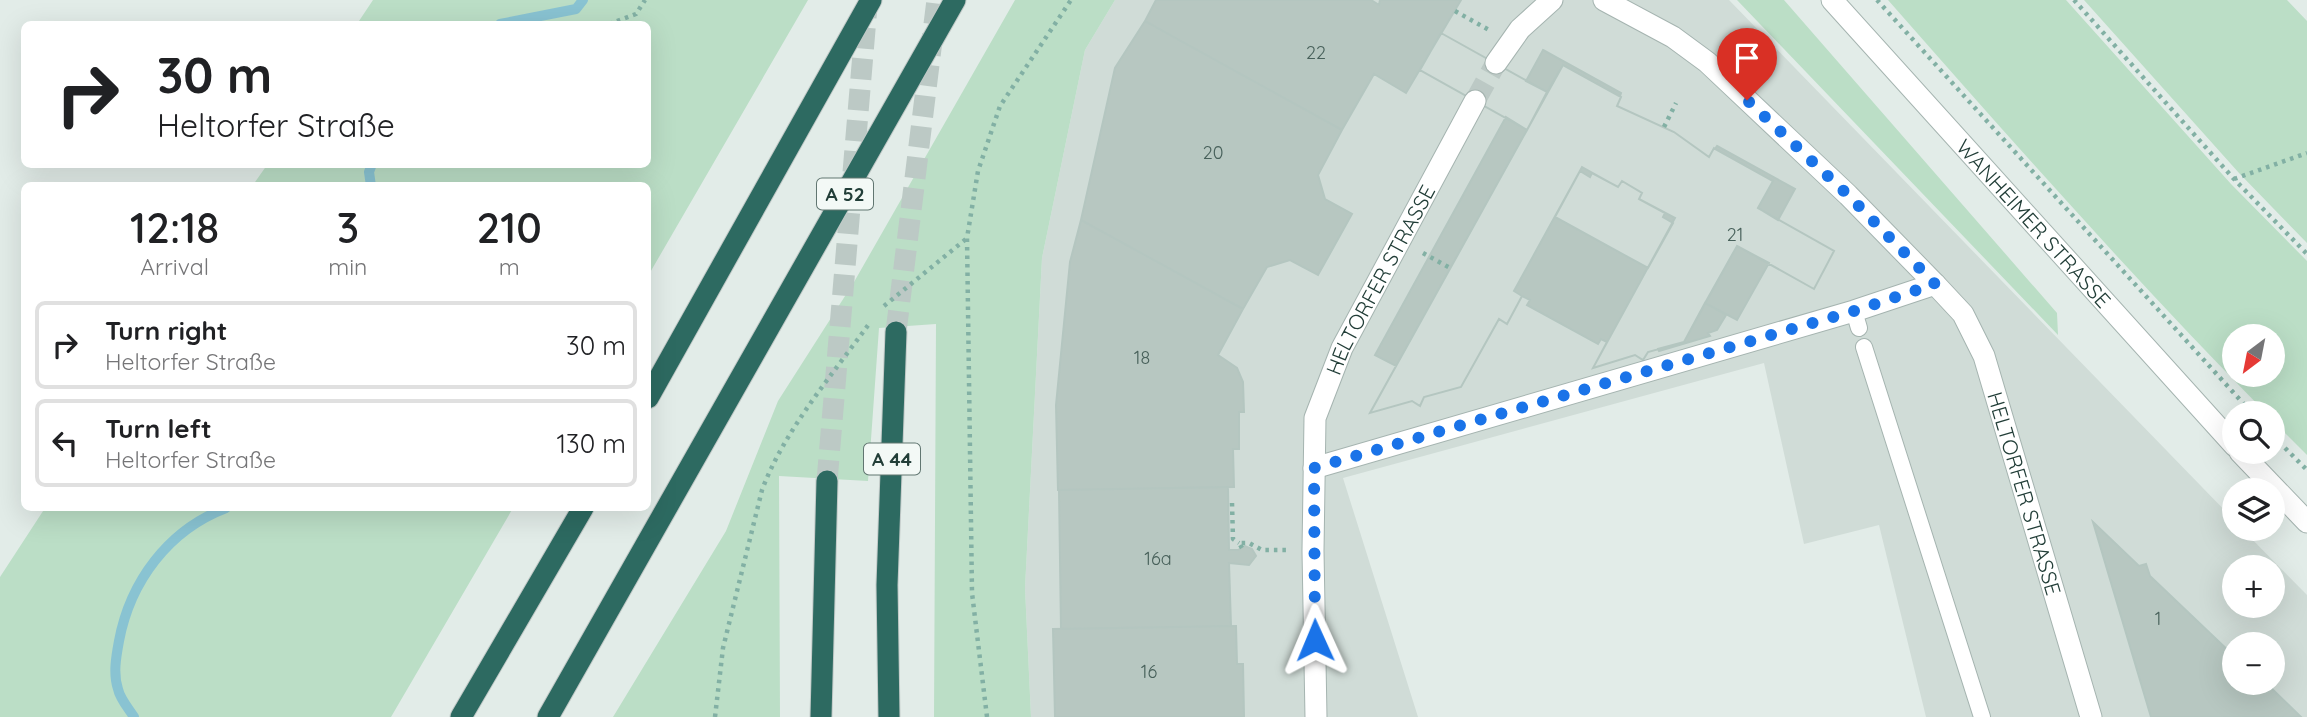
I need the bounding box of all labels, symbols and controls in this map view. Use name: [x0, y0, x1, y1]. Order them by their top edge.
pin: [1717, 28, 1777, 100]
icon: arrive: [1728, 39, 1766, 77]
house number: 22: [1306, 41, 1326, 64]
text: 30 m: [157, 44, 272, 105]
icon: right: [42, 49, 133, 140]
text: Heltorfer Straße: [157, 105, 395, 145]
street label: WANHEIMER STRASSE: [1951, 134, 2116, 313]
house number: 20: [1203, 141, 1223, 164]
road number: A 52: [817, 178, 873, 210]
street label: HELTORFER STRASSE: [1320, 180, 1440, 378]
text: 12:18: [130, 201, 219, 254]
text: 3: [337, 201, 359, 254]
text: 210: [477, 201, 542, 254]
house number: 21: [1727, 223, 1743, 246]
text: Arrival: [140, 252, 209, 281]
text: min: [328, 252, 367, 281]
text: m: [499, 252, 520, 281]
text: Turn right: [105, 314, 227, 347]
north arrow: [2222, 324, 2286, 387]
map controls: [2222, 324, 2285, 695]
icon: right: [46, 326, 84, 364]
text: 30 m: [566, 329, 626, 362]
house number: 18: [1134, 346, 1150, 369]
text: Heltorfer Straße: [105, 347, 276, 376]
street label: HELTORFER STRASSE: [1982, 389, 2067, 598]
button: search: [2222, 401, 2285, 464]
text: Turn left: [105, 412, 212, 445]
icon: left: [46, 424, 84, 462]
text: 130 m: [556, 427, 626, 460]
road number: A 44: [864, 444, 920, 474]
text: Heltorfer Straße: [105, 445, 276, 474]
button: layers: [2222, 478, 2285, 541]
house number: 16a: [1144, 547, 1172, 570]
button: +: [2222, 555, 2285, 618]
position arrow: [1278, 603, 1352, 677]
house number: 1: [2155, 607, 2161, 630]
button: −: [2222, 632, 2285, 695]
house number: 16: [1141, 660, 1157, 683]

